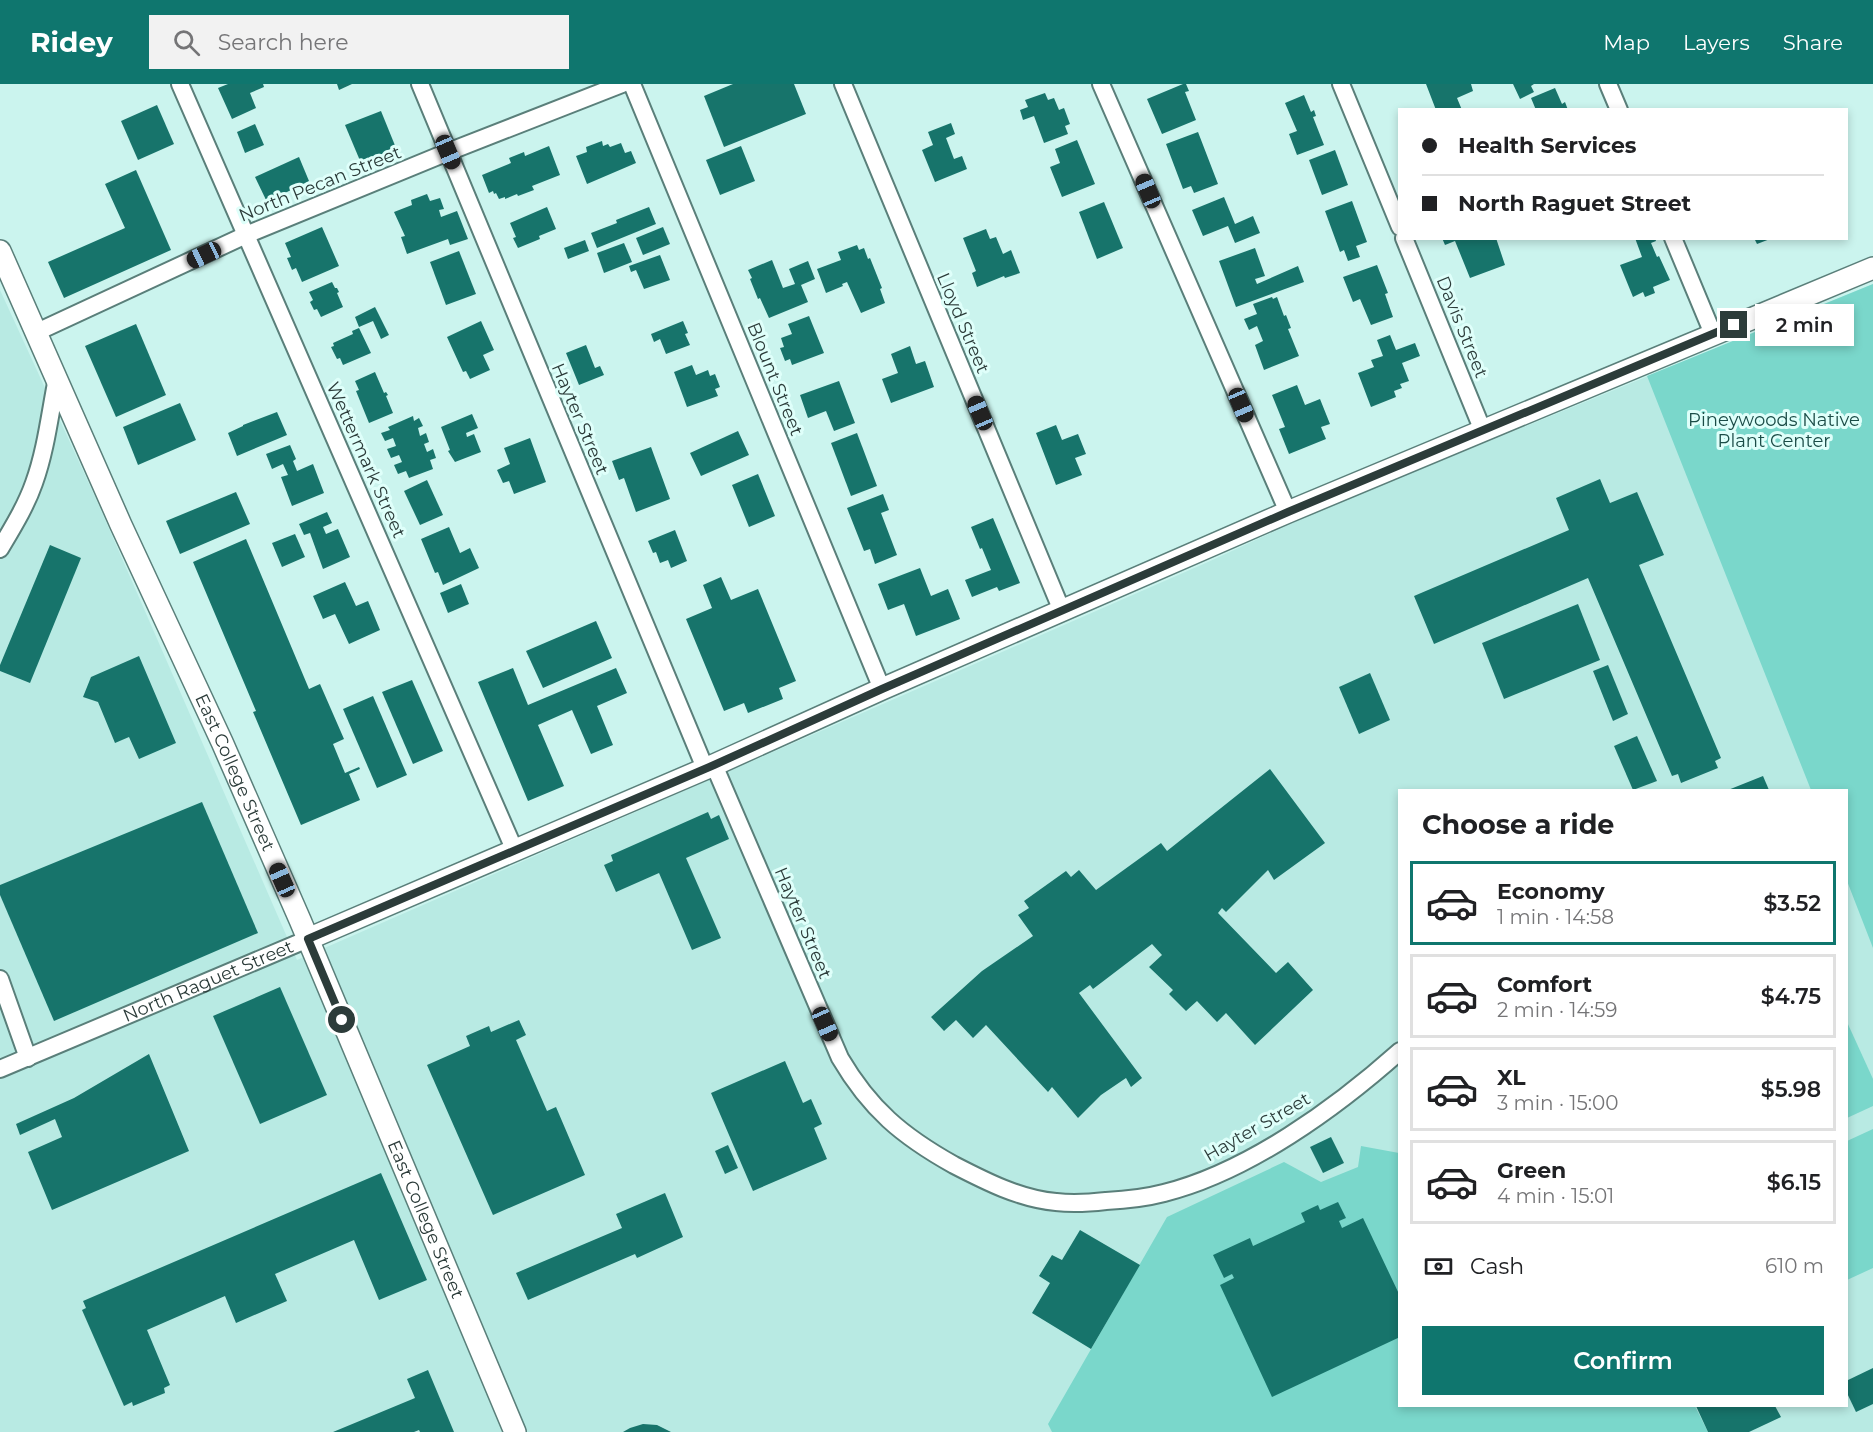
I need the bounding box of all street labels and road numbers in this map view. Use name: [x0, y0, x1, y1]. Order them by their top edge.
street label: North Pecan Street: [236, 141, 404, 227]
street label: Lloyd Street: [932, 269, 994, 377]
street label: Davis Street: [1432, 273, 1492, 381]
street label: Blount Street: [742, 319, 808, 439]
street label: Hayter Street: [547, 360, 613, 478]
street label: Wettermark Street: [322, 379, 410, 541]
street label: East College Street: [190, 690, 279, 855]
street label: Hayter Street: [770, 864, 836, 982]
street label: North Raguet Street: [120, 935, 297, 1027]
street label: Hayter Street: [1200, 1088, 1314, 1166]
street label: East College Street: [383, 1137, 469, 1302]

